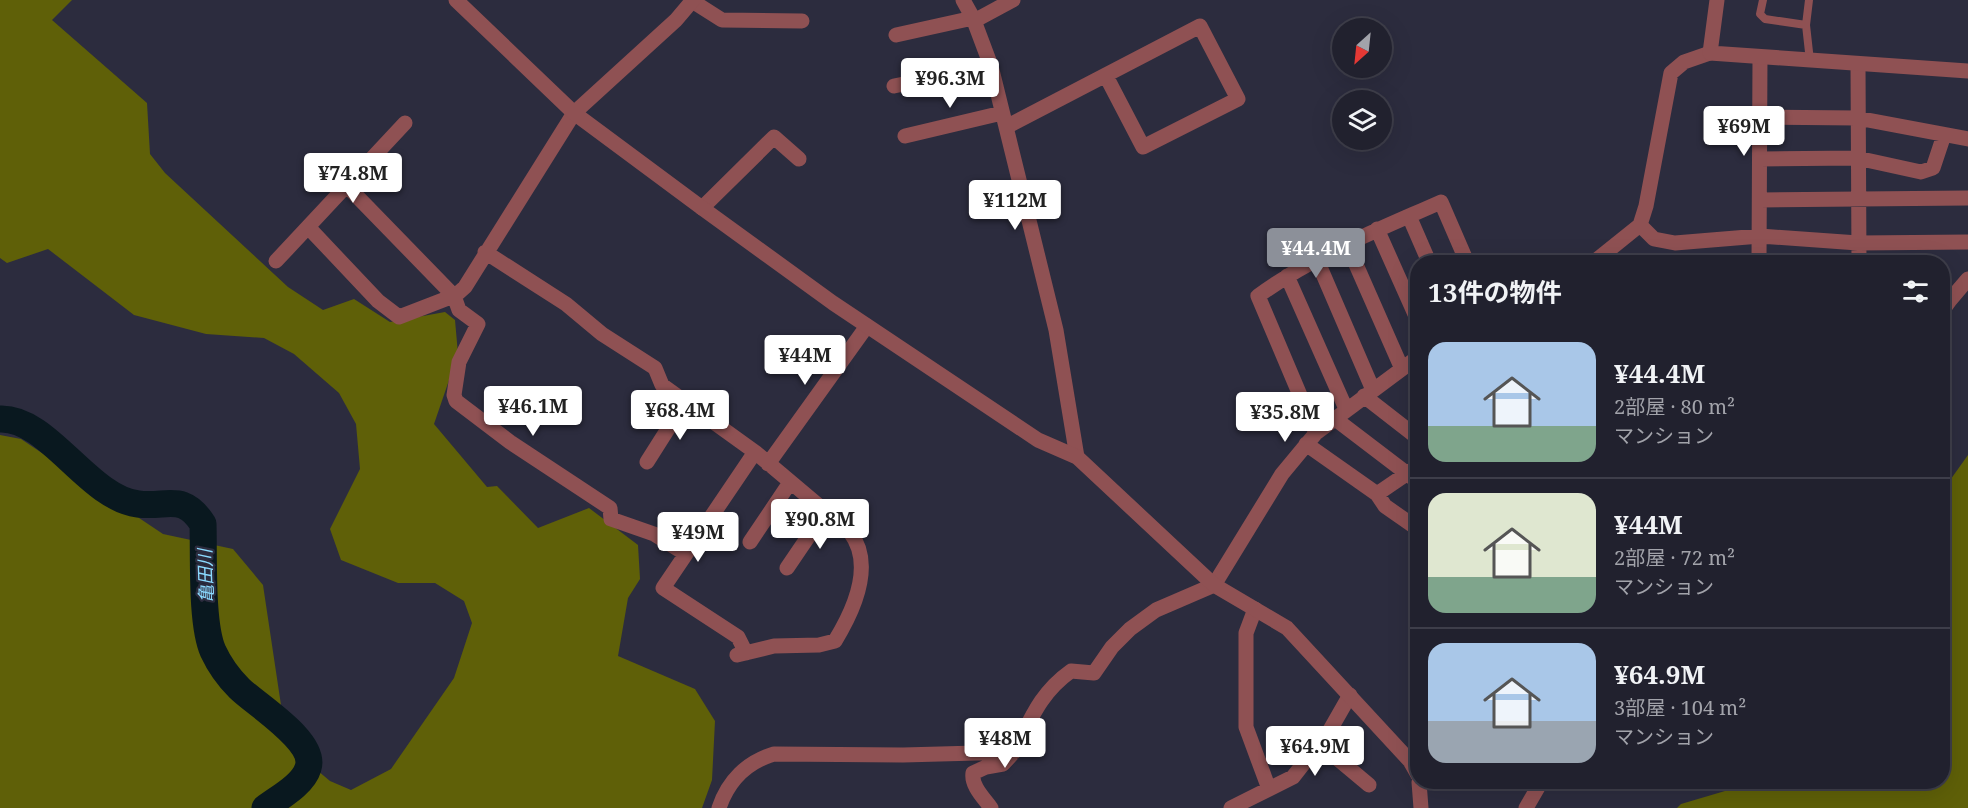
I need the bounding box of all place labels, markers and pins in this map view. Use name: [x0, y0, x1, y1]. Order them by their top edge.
pin: ¥96.3M: [901, 58, 999, 109]
pin: ¥69M: [1708, 106, 1780, 157]
pin: ¥74.8M: [304, 153, 402, 204]
pin: ¥112M: [973, 180, 1057, 231]
pin: ¥44.4M: [1267, 228, 1365, 279]
pin: ¥44M: [769, 335, 841, 386]
pin: ¥46.1M: [484, 386, 582, 437]
pin: ¥68.4M: [631, 390, 729, 441]
pin: ¥35.8M: [1236, 392, 1334, 443]
pin: ¥90.8M: [771, 499, 869, 550]
pin: ¥49M: [662, 512, 734, 563]
pin: ¥48M: [969, 718, 1041, 769]
pin: ¥64.9M: [1266, 726, 1364, 777]

